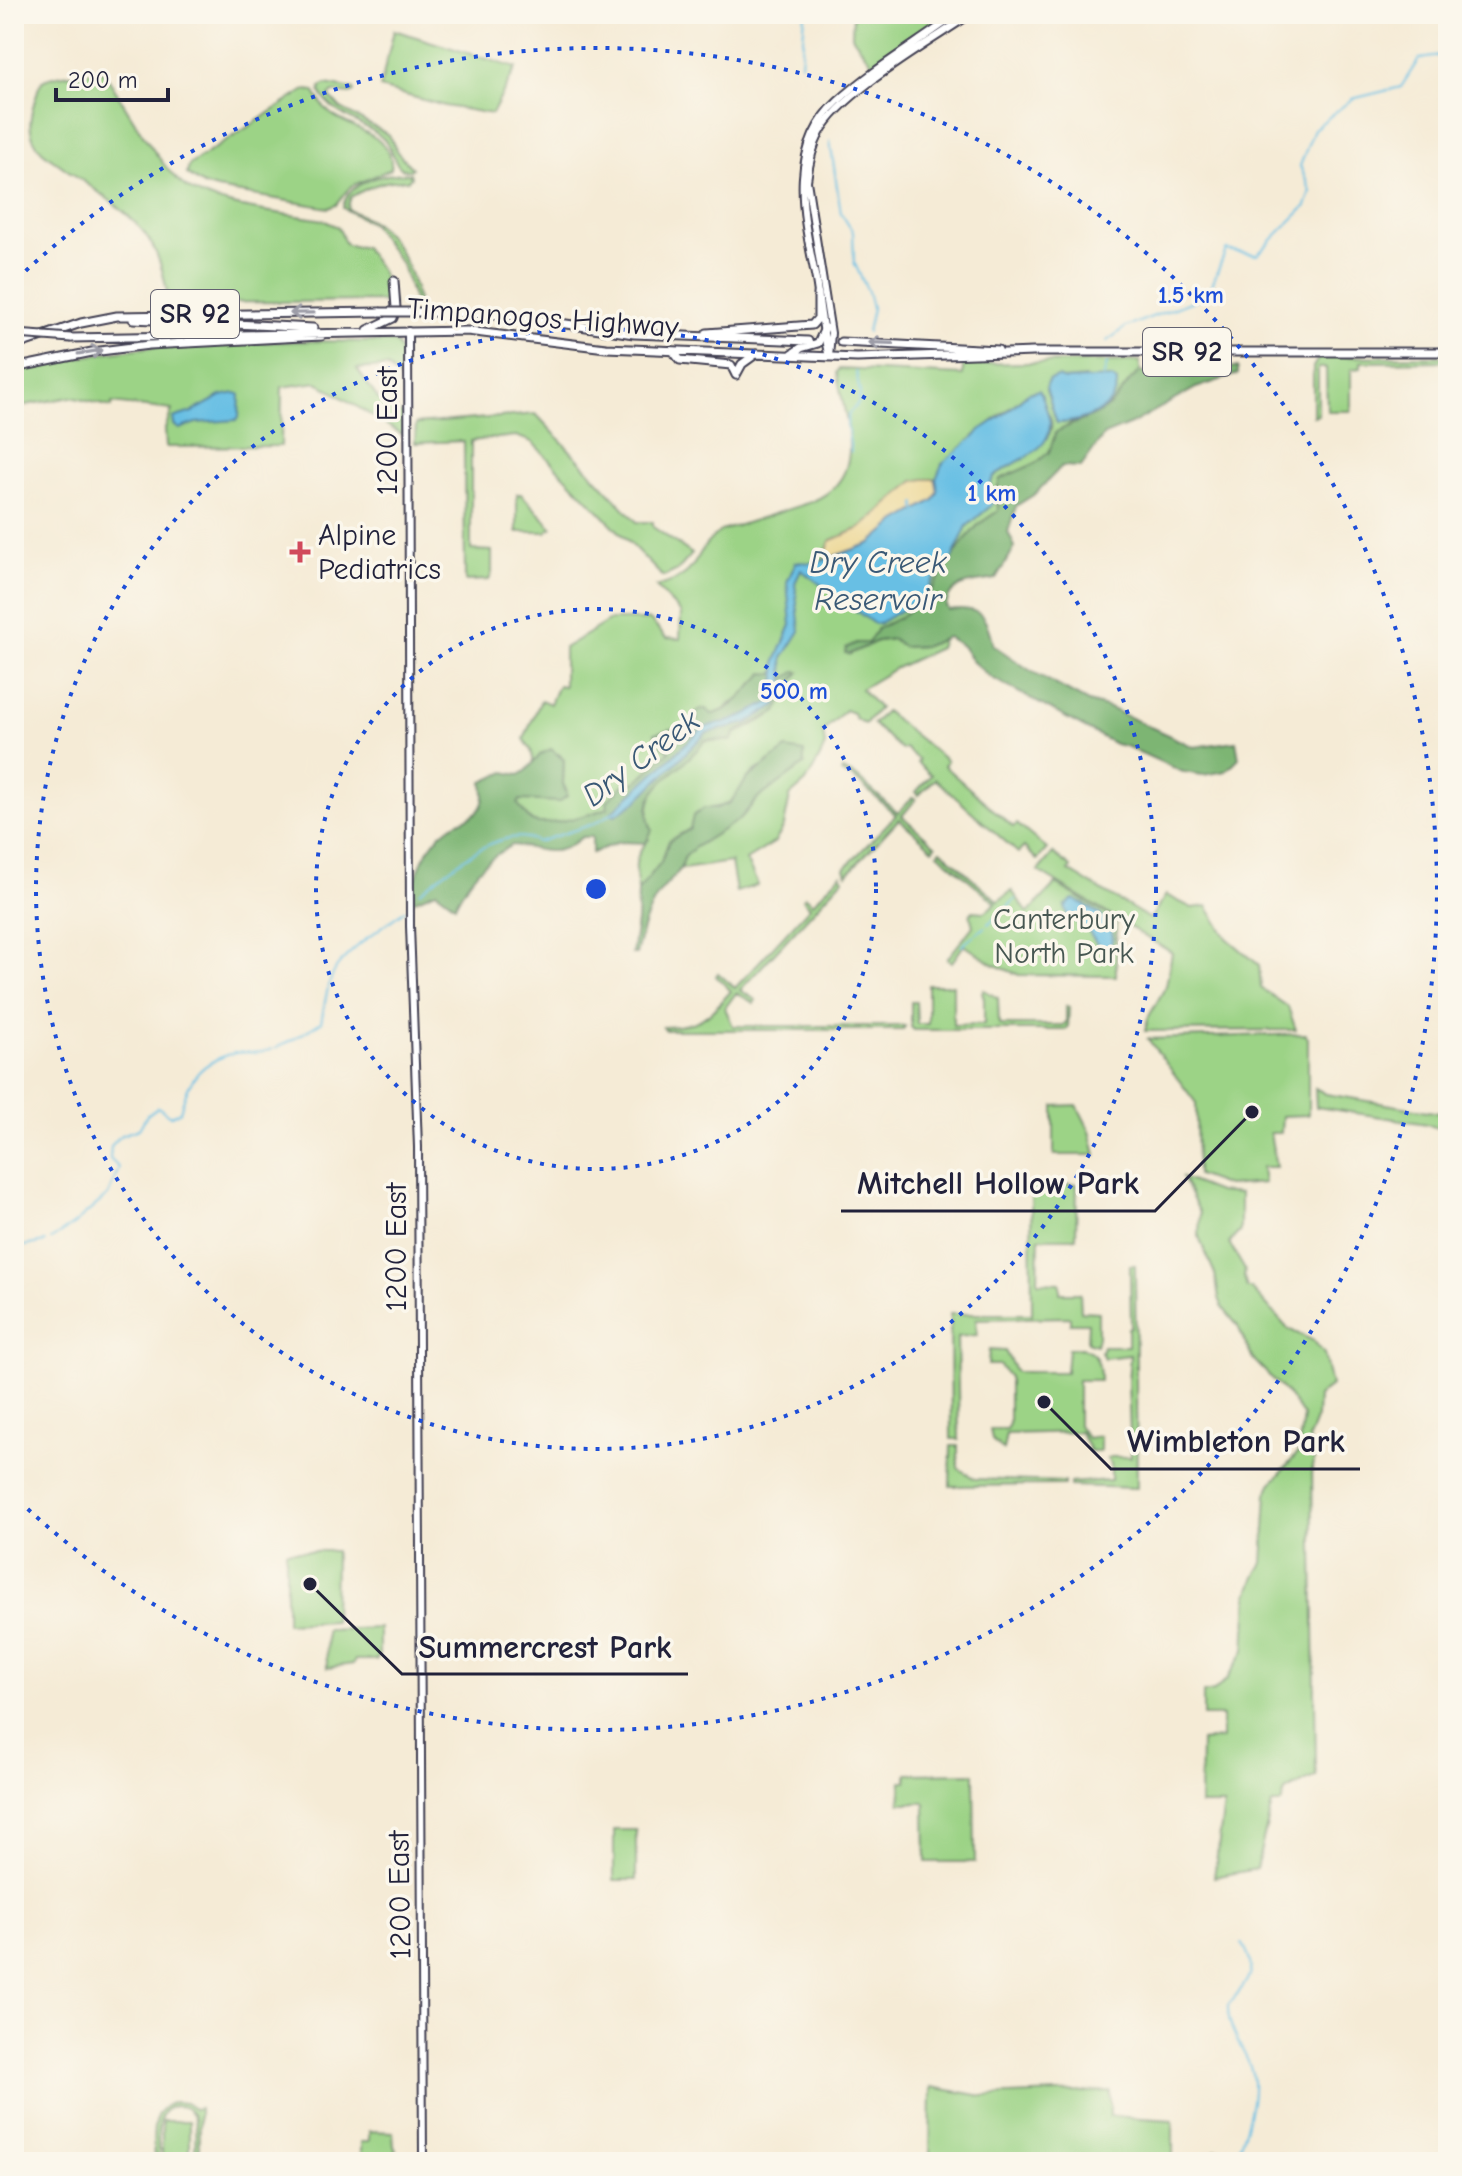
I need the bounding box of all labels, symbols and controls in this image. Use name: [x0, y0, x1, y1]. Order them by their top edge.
scale bar: [56, 52, 168, 102]
text: 200 m: [68, 66, 138, 94]
text: 1.5 km: [1158, 281, 1224, 309]
road number: SR 92: [151, 290, 239, 338]
street label: Timpanogos Highway: [406, 291, 680, 345]
one-way arrow: [289, 305, 316, 321]
road number: SR 92: [1143, 328, 1231, 376]
one-way arrow: [868, 336, 895, 351]
one-way arrow: [77, 344, 103, 359]
street label: 1200 East: [370, 365, 405, 495]
text: 1 km: [968, 479, 1016, 507]
place label: Alpine Pediatrics: [318, 518, 441, 587]
marker: Alpine Pediatrics: [289, 541, 311, 563]
water label: Dry Creek Reservoir: [810, 544, 947, 618]
text: 500 m: [760, 677, 828, 705]
water label: Dry Creek: [575, 702, 707, 814]
centre of rings: [582, 875, 610, 903]
park label: Canterbury North Park: [993, 902, 1136, 971]
callout: Mitchell Hollow Park: [841, 1155, 1155, 1211]
text: Mitchell Hollow Park: [857, 1165, 1139, 1202]
street label: 1200 East: [379, 1181, 414, 1311]
callout: Wimbleton Park: [1111, 1413, 1360, 1469]
text: Wimbleton Park: [1127, 1423, 1345, 1460]
callout: Summercrest Park: [402, 1618, 688, 1674]
text: Summercrest Park: [418, 1629, 672, 1666]
street label: 1200 East: [381, 1829, 419, 1960]

